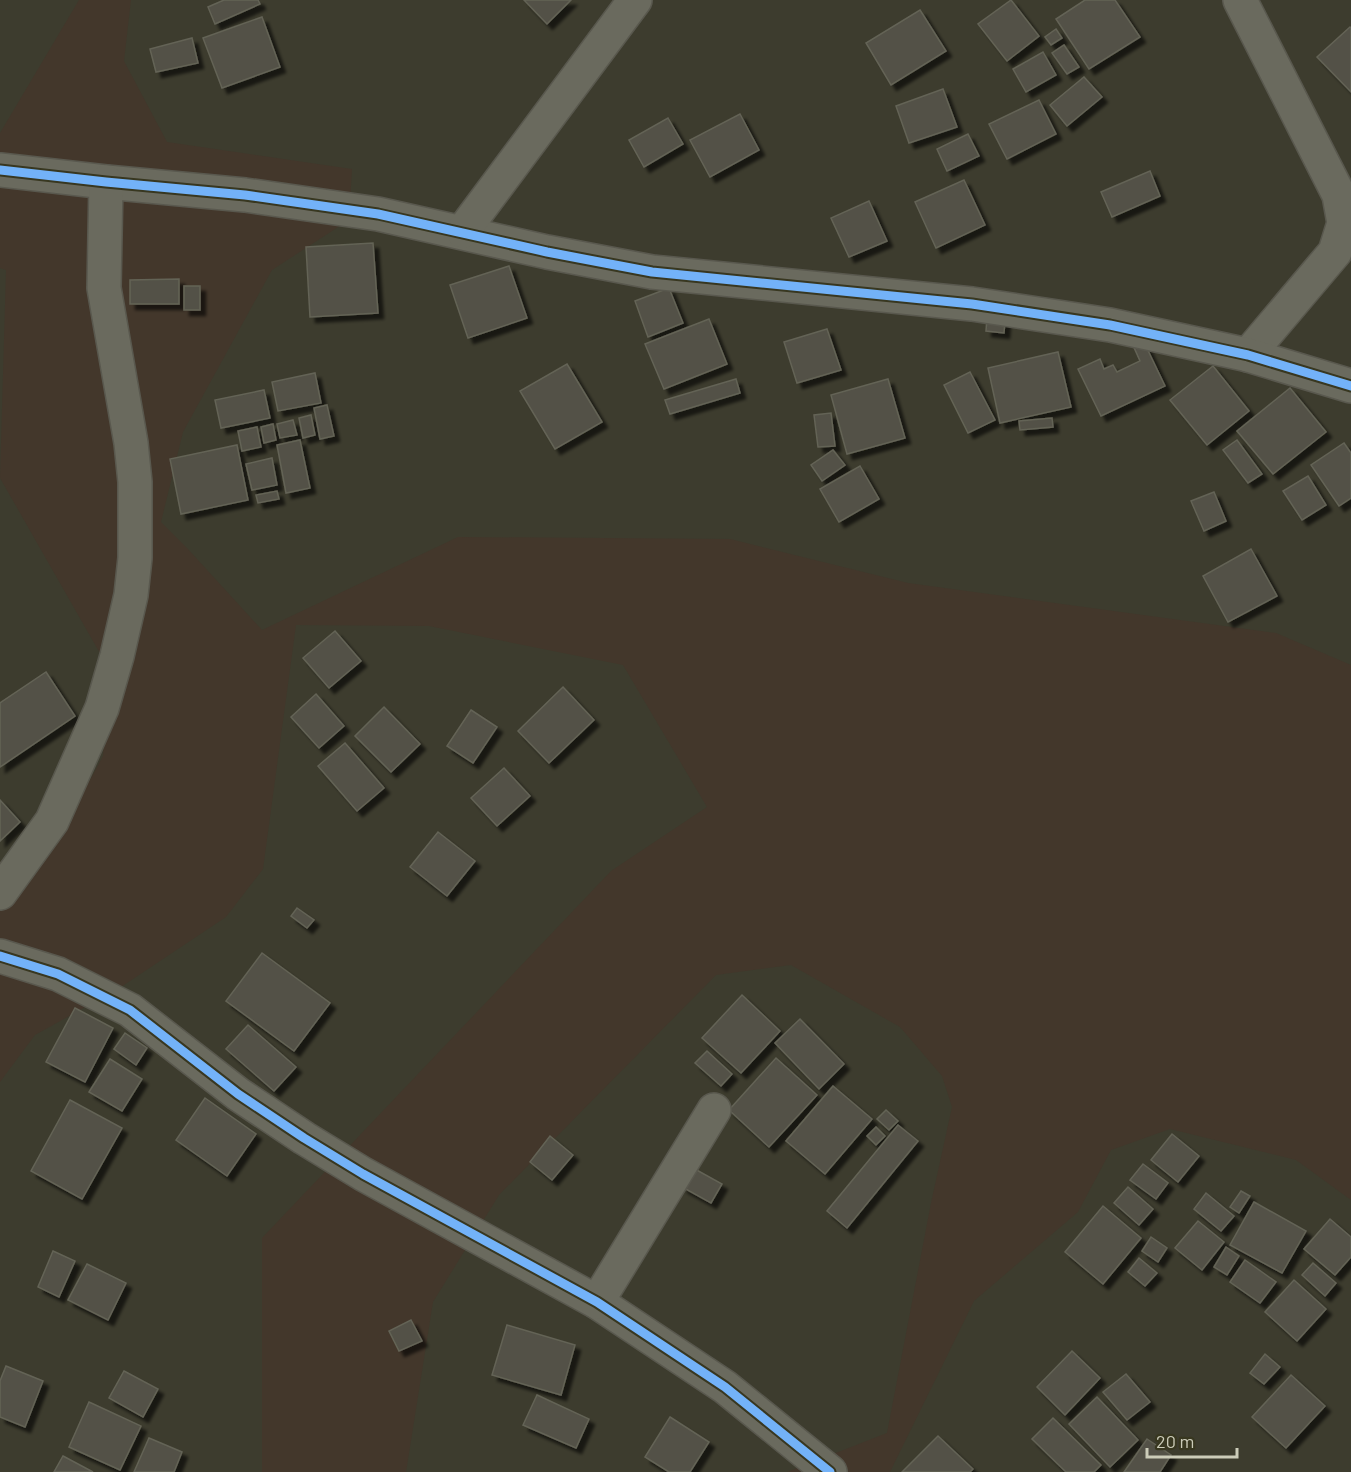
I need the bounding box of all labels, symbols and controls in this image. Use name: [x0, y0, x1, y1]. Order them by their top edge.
scale bar: [1147, 1421, 1237, 1459]
text: 20 m: [1156, 1430, 1194, 1452]

